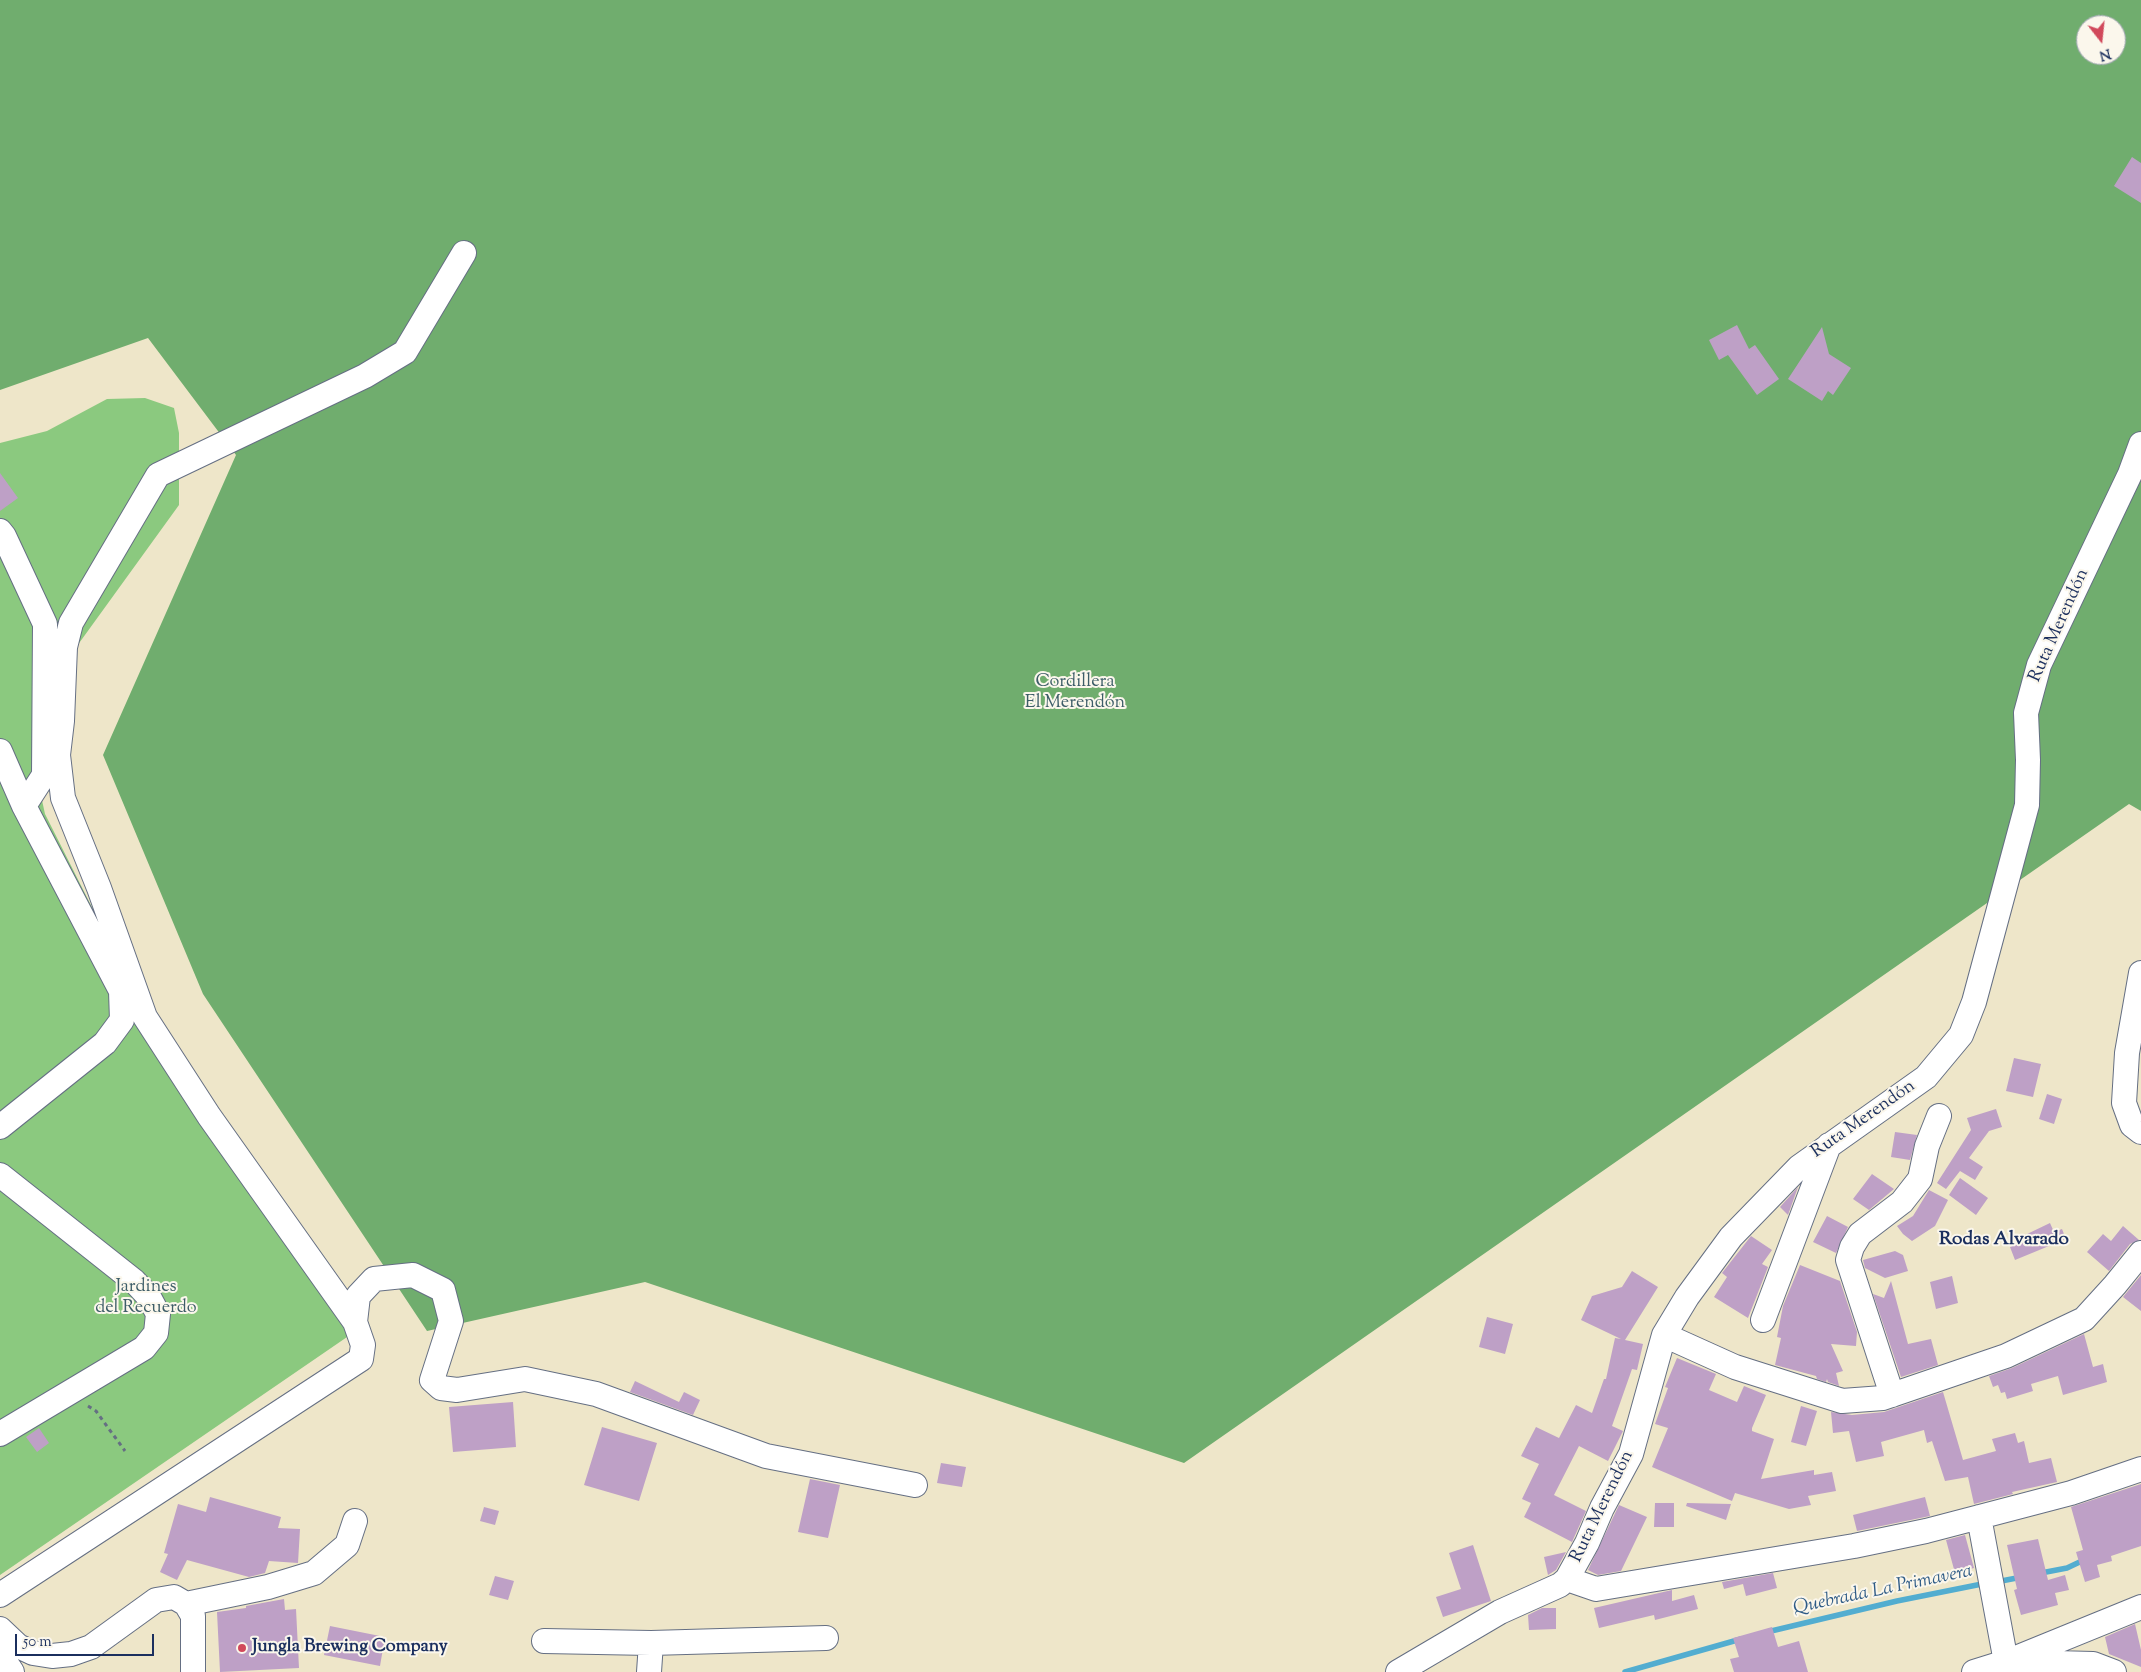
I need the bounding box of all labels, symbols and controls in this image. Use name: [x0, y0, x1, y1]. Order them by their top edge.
north arrow: [2076, 15, 2126, 65]
text: N: [2097, 42, 2113, 65]
street label: Ruta Merendón: [2025, 566, 2095, 686]
park label: Cordillera El Merendón: [1025, 672, 1125, 714]
street label: Ruta Merendón: [1808, 1076, 1920, 1164]
district label: Rodas Alvarado: [1939, 1230, 2069, 1252]
park label: Jardines del Recuerdo: [95, 1277, 197, 1320]
street label: Ruta Merendón: [1567, 1448, 1639, 1566]
water label: Quebrada La Primavera: [1791, 1561, 1975, 1621]
scale bar: [18, 1624, 156, 1656]
text: 50 m: [23, 1632, 52, 1653]
place label: Jungla Brewing Company: [252, 1637, 448, 1659]
marker: Jungla Brewing Company: [236, 1642, 248, 1654]

